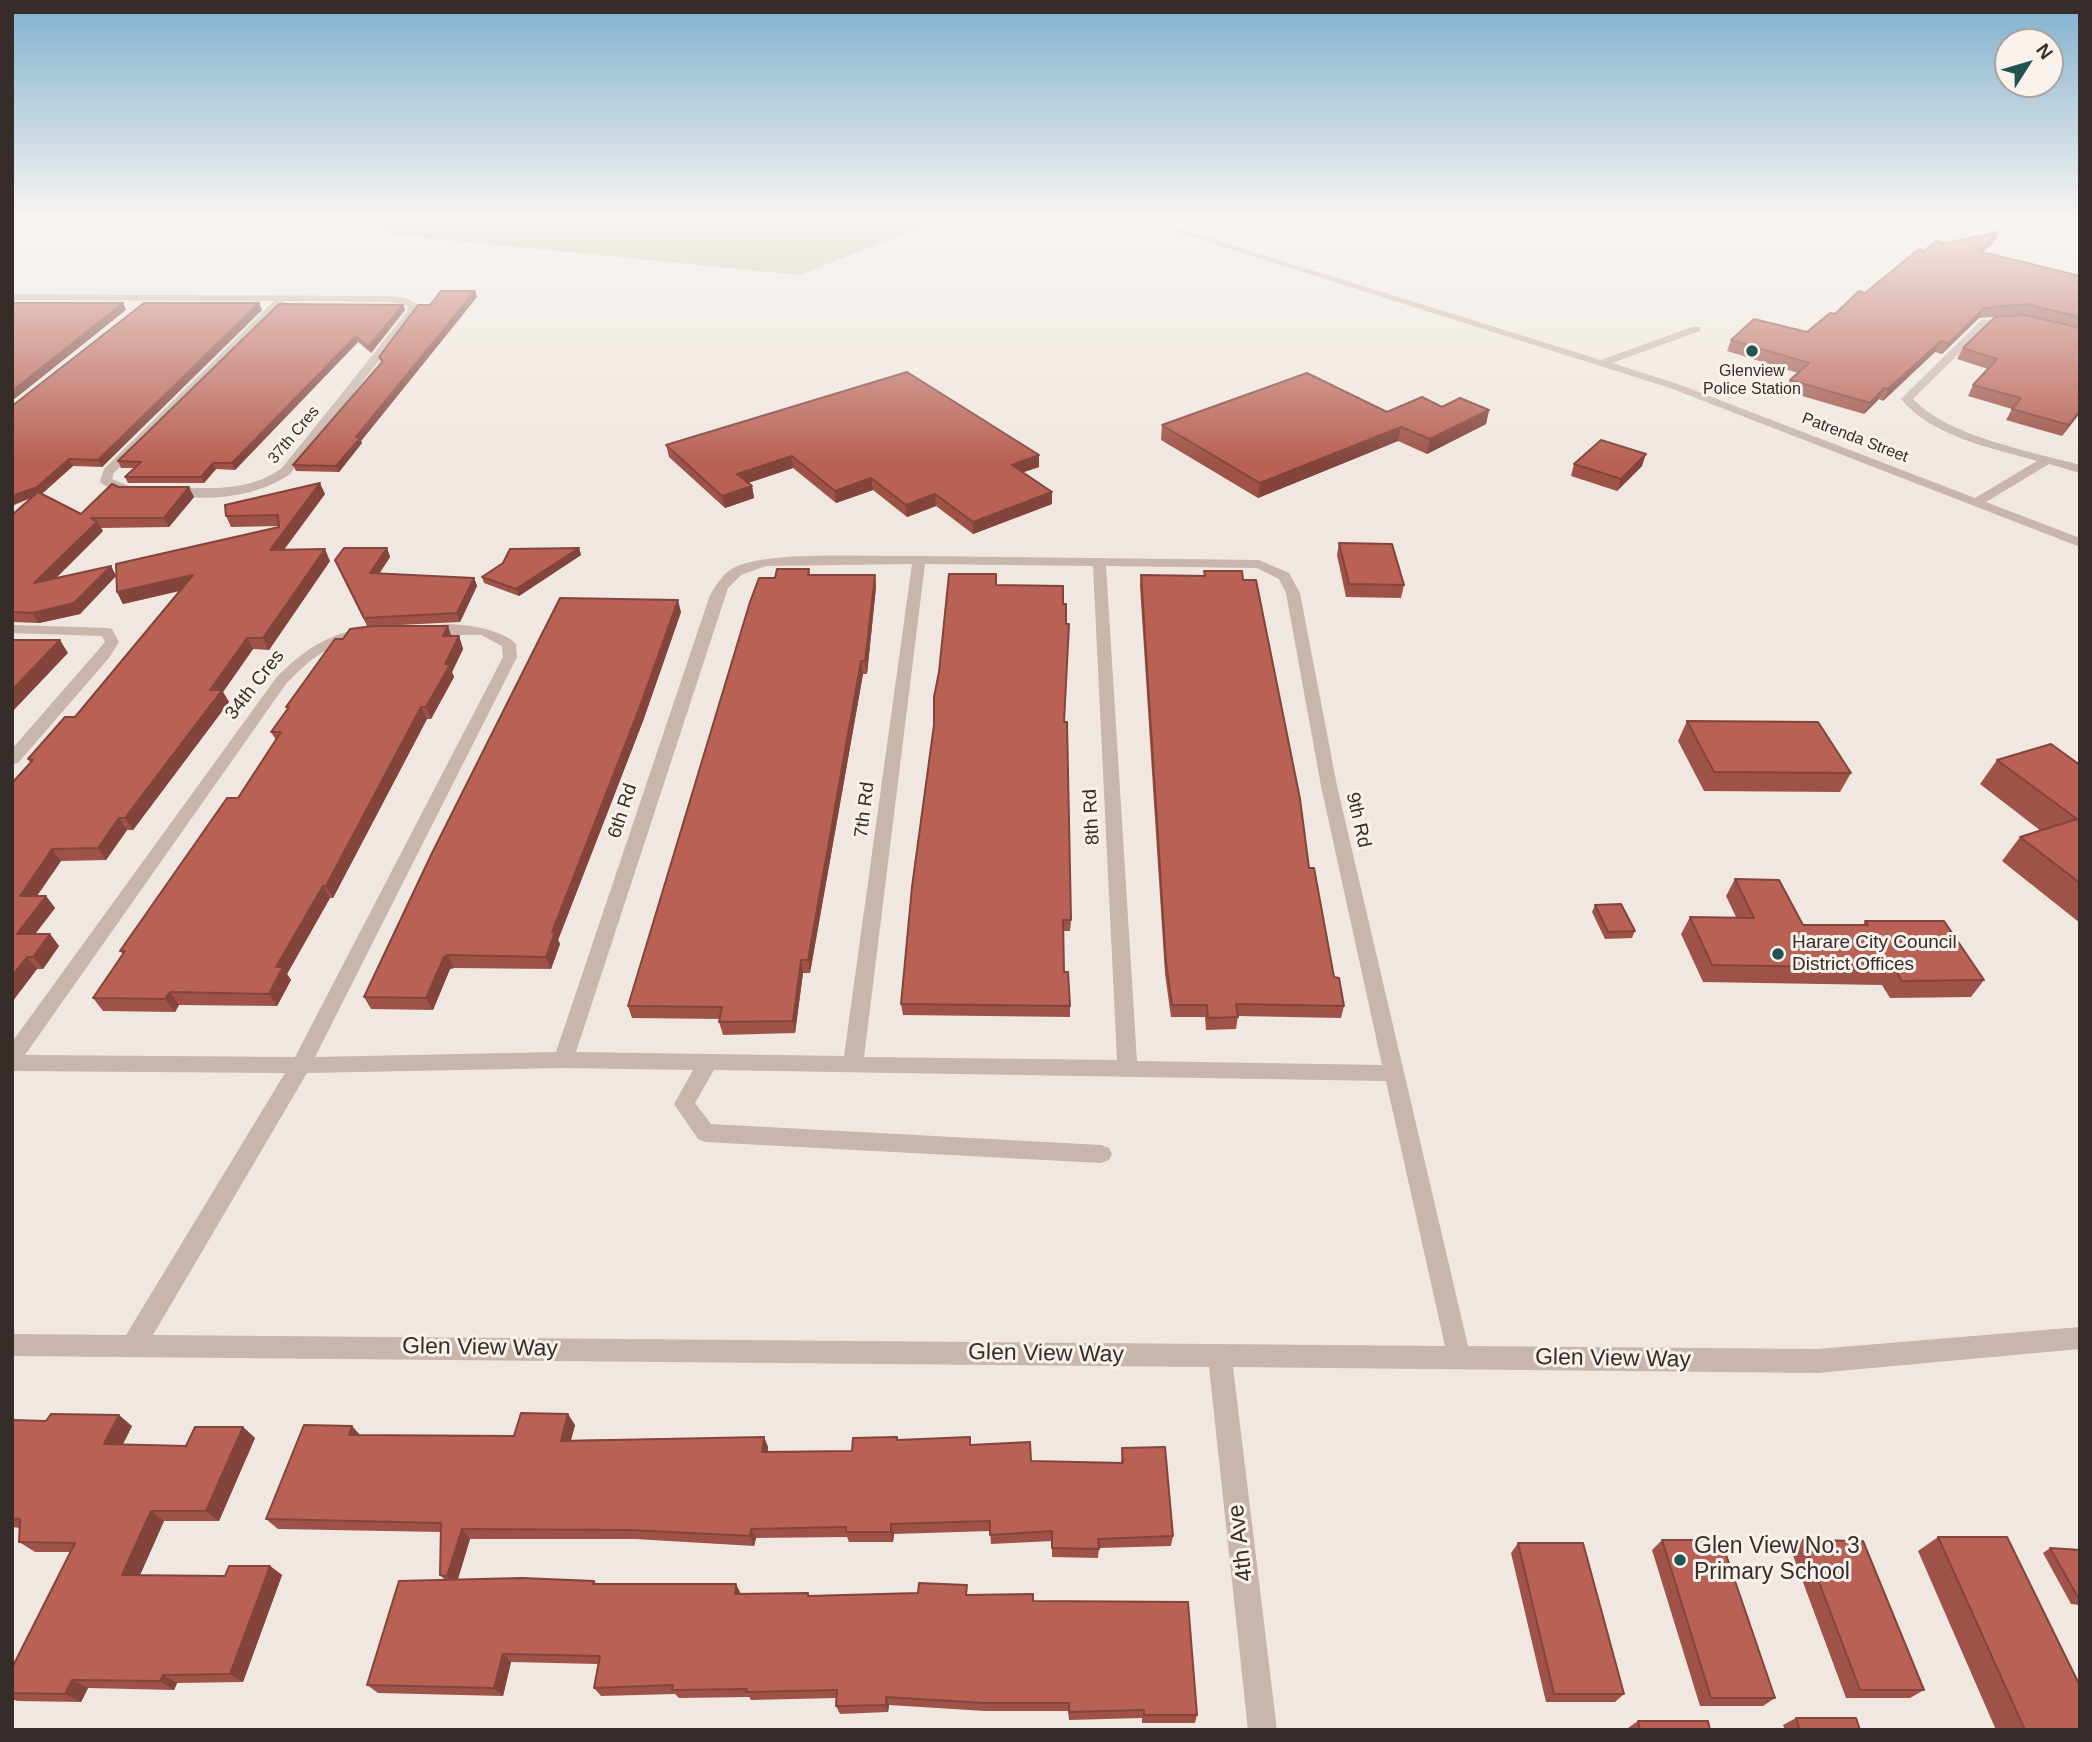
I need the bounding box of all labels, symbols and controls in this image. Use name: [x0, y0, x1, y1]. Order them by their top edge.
north arrow: [1994, 28, 2064, 98]
text: N: [2032, 39, 2057, 63]
marker: Glenview Police Station: [1744, 343, 1760, 359]
place label: Glenview Police Station: [1703, 362, 1801, 400]
street label: 37th Cres: [264, 402, 324, 468]
street label: Patrenda Street: [1799, 409, 1911, 467]
street label: 34th Cres: [221, 646, 289, 724]
street label: 6th Rd: [604, 781, 642, 841]
street label: 7th Rd: [850, 781, 880, 839]
street label: 8th Rd: [1079, 788, 1105, 846]
street label: 9th Rd: [1341, 790, 1375, 850]
place label: Harare City Council District Offices: [1792, 932, 1957, 976]
marker: Harare City Council District Offices: [1770, 946, 1786, 962]
street label: Glen View Way: [402, 1333, 558, 1363]
street label: Glen View Way: [968, 1339, 1124, 1369]
street label: Glen View Way: [1535, 1344, 1691, 1374]
street label: 4th Ave: [1223, 1503, 1259, 1583]
place label: Glen View No. 3 Primary School: [1694, 1533, 1860, 1587]
marker: Glen View No. 3 Primary School: [1672, 1552, 1688, 1568]

